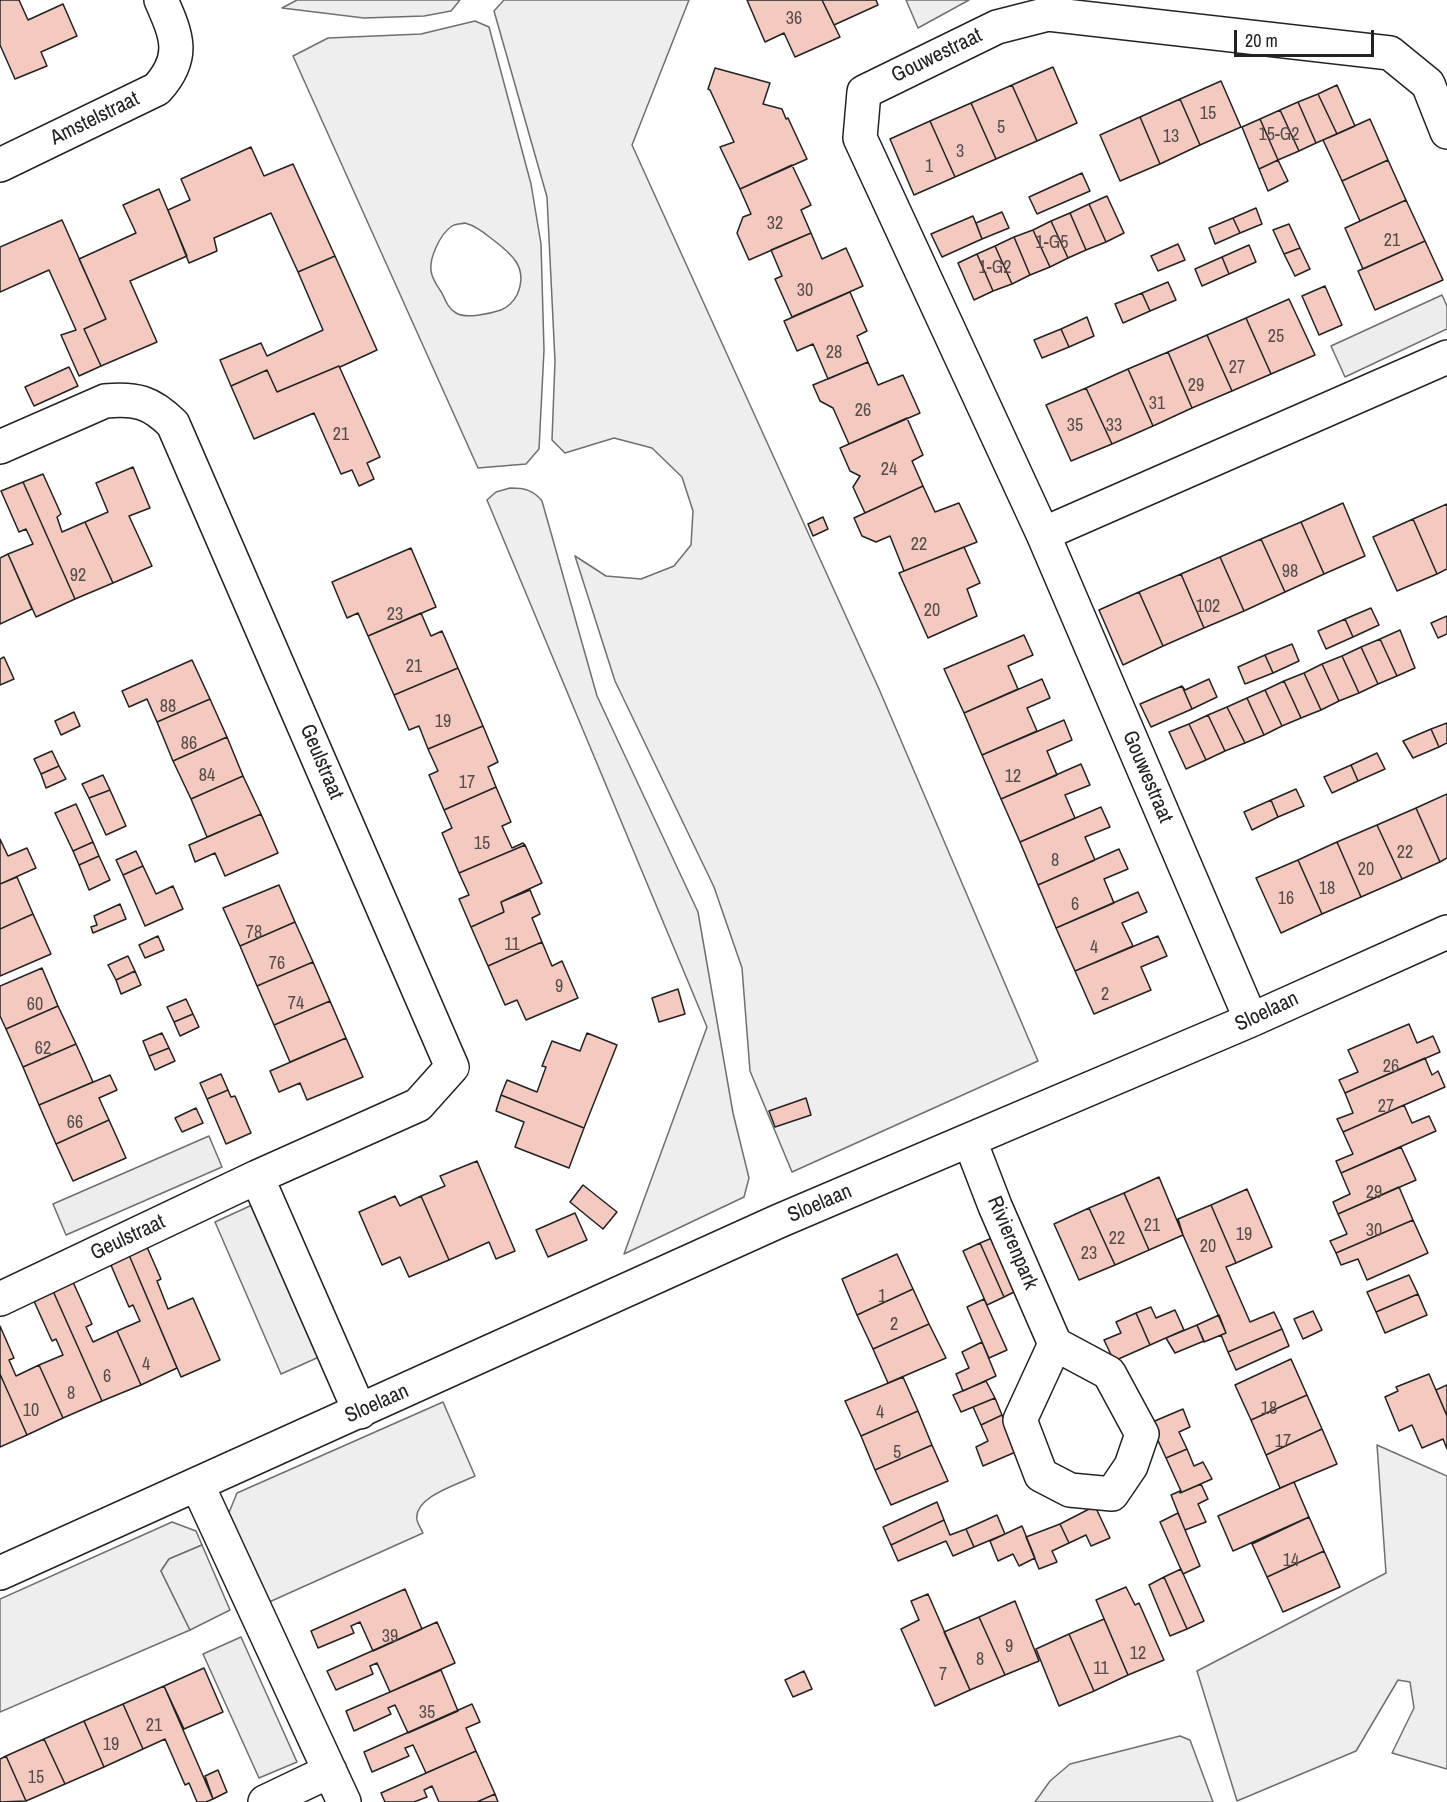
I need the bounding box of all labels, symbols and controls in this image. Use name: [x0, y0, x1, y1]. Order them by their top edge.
house number: 36: [786, 8, 802, 30]
scale bar: [1237, 18, 1376, 56]
street label: Gouwestraat: [888, 23, 986, 89]
text: 20 m: [1245, 28, 1278, 53]
street label: Amstelstraat: [46, 87, 144, 151]
house number: 15: [1200, 103, 1216, 125]
house number: 5: [997, 117, 1005, 139]
house number: 15-G2: [1258, 124, 1300, 146]
house number: 13: [1163, 126, 1179, 148]
house number: 3: [956, 141, 964, 163]
house number: 1: [925, 156, 933, 178]
house number: 32: [767, 213, 783, 235]
house number: 21: [1384, 230, 1400, 252]
house number: 1-G5: [1036, 232, 1068, 254]
house number: 1-G2: [979, 257, 1011, 279]
house number: 30: [797, 280, 813, 302]
house number: 25: [1268, 326, 1284, 348]
house number: 28: [826, 342, 842, 364]
house number: 27: [1229, 357, 1245, 379]
house number: 29: [1188, 375, 1204, 397]
house number: 31: [1149, 393, 1165, 415]
house number: 26: [855, 400, 871, 422]
house number: 35: [1067, 415, 1083, 437]
house number: 33: [1106, 415, 1122, 437]
house number: 21: [333, 424, 349, 446]
house number: 24: [881, 459, 897, 481]
house number: 22: [911, 534, 927, 556]
house number: 98: [1282, 561, 1298, 583]
house number: 92: [70, 565, 86, 587]
house number: 102: [1196, 596, 1220, 618]
house number: 20: [924, 600, 940, 622]
house number: 23: [387, 604, 403, 626]
house number: 21: [406, 656, 422, 678]
house number: 88: [160, 696, 176, 718]
house number: 19: [435, 711, 451, 733]
street label: Geulstraat: [294, 721, 348, 803]
street label: Gouwestraat: [1116, 727, 1178, 827]
house number: 86: [181, 733, 197, 755]
house number: 84: [199, 765, 215, 787]
house number: 12: [1005, 766, 1021, 788]
house number: 17: [459, 772, 475, 794]
house number: 15: [474, 833, 490, 855]
house number: 22: [1397, 842, 1413, 864]
house number: 8: [1051, 850, 1059, 872]
house number: 20: [1358, 859, 1374, 881]
house number: 18: [1319, 878, 1335, 900]
house number: 16: [1278, 888, 1294, 910]
house number: 6: [1071, 894, 1079, 916]
house number: 78: [246, 922, 262, 944]
house number: 11: [504, 934, 520, 956]
house number: 4: [1090, 937, 1098, 959]
house number: 76: [269, 953, 285, 975]
house number: 9: [555, 976, 563, 998]
house number: 2: [1101, 984, 1109, 1006]
street label: Sloelaan: [1231, 986, 1303, 1038]
house number: 74: [288, 993, 304, 1015]
house number: 60: [27, 994, 43, 1016]
house number: 62: [35, 1038, 51, 1060]
house number: 26: [1383, 1056, 1399, 1078]
house number: 27: [1378, 1096, 1394, 1118]
house number: 66: [67, 1112, 83, 1134]
street label: Sloelaan: [784, 1179, 856, 1229]
house number: 29: [1366, 1182, 1382, 1204]
street label: Rivierenpark: [981, 1193, 1043, 1293]
street label: Geulstraat: [87, 1210, 169, 1266]
house number: 21: [1144, 1215, 1160, 1237]
house number: 30: [1366, 1220, 1382, 1242]
house number: 19: [1236, 1224, 1252, 1246]
house number: 22: [1109, 1228, 1125, 1250]
house number: 20: [1200, 1236, 1216, 1258]
house number: 23: [1081, 1243, 1097, 1265]
house number: 1: [878, 1286, 886, 1308]
house number: 2: [890, 1314, 898, 1336]
house number: 4: [142, 1354, 150, 1376]
house number: 6: [103, 1366, 111, 1388]
street label: Sloelaan: [341, 1379, 413, 1429]
house number: 8: [67, 1383, 75, 1405]
house number: 18: [1261, 1398, 1277, 1420]
house number: 10: [23, 1400, 39, 1422]
house number: 4: [876, 1402, 884, 1424]
house number: 17: [1275, 1431, 1291, 1453]
house number: 5: [893, 1442, 901, 1464]
house number: 14: [1283, 1550, 1299, 1572]
house number: 39: [382, 1626, 398, 1648]
house number: 9: [1005, 1636, 1013, 1658]
house number: 12: [1130, 1643, 1146, 1665]
house number: 8: [976, 1649, 984, 1671]
house number: 11: [1093, 1658, 1109, 1680]
house number: 7: [939, 1664, 947, 1686]
house number: 35: [419, 1702, 435, 1724]
house number: 21: [146, 1715, 162, 1737]
house number: 19: [103, 1734, 119, 1756]
house number: 15: [28, 1767, 44, 1789]

